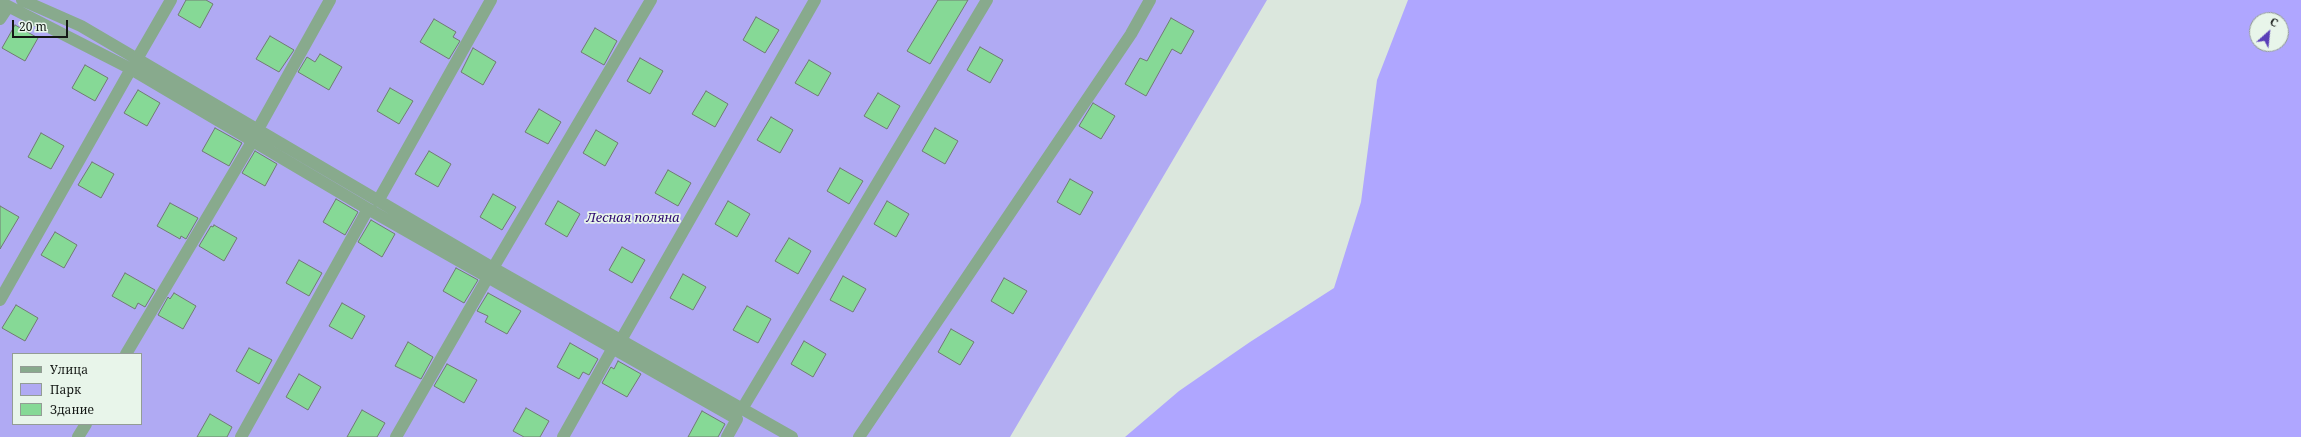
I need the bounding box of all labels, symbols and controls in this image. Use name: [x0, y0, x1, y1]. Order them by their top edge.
scale bar: [14, 12, 70, 38]
north arrow: [2249, 12, 2289, 52]
text: С: [2268, 13, 2281, 30]
text: 20 m: [19, 18, 47, 35]
park label: Лесная поляна: [586, 210, 680, 226]
legend: [12, 353, 142, 425]
text: Улица: [50, 361, 88, 378]
text: Парк: [50, 381, 81, 398]
text: Здание: [50, 401, 94, 418]

